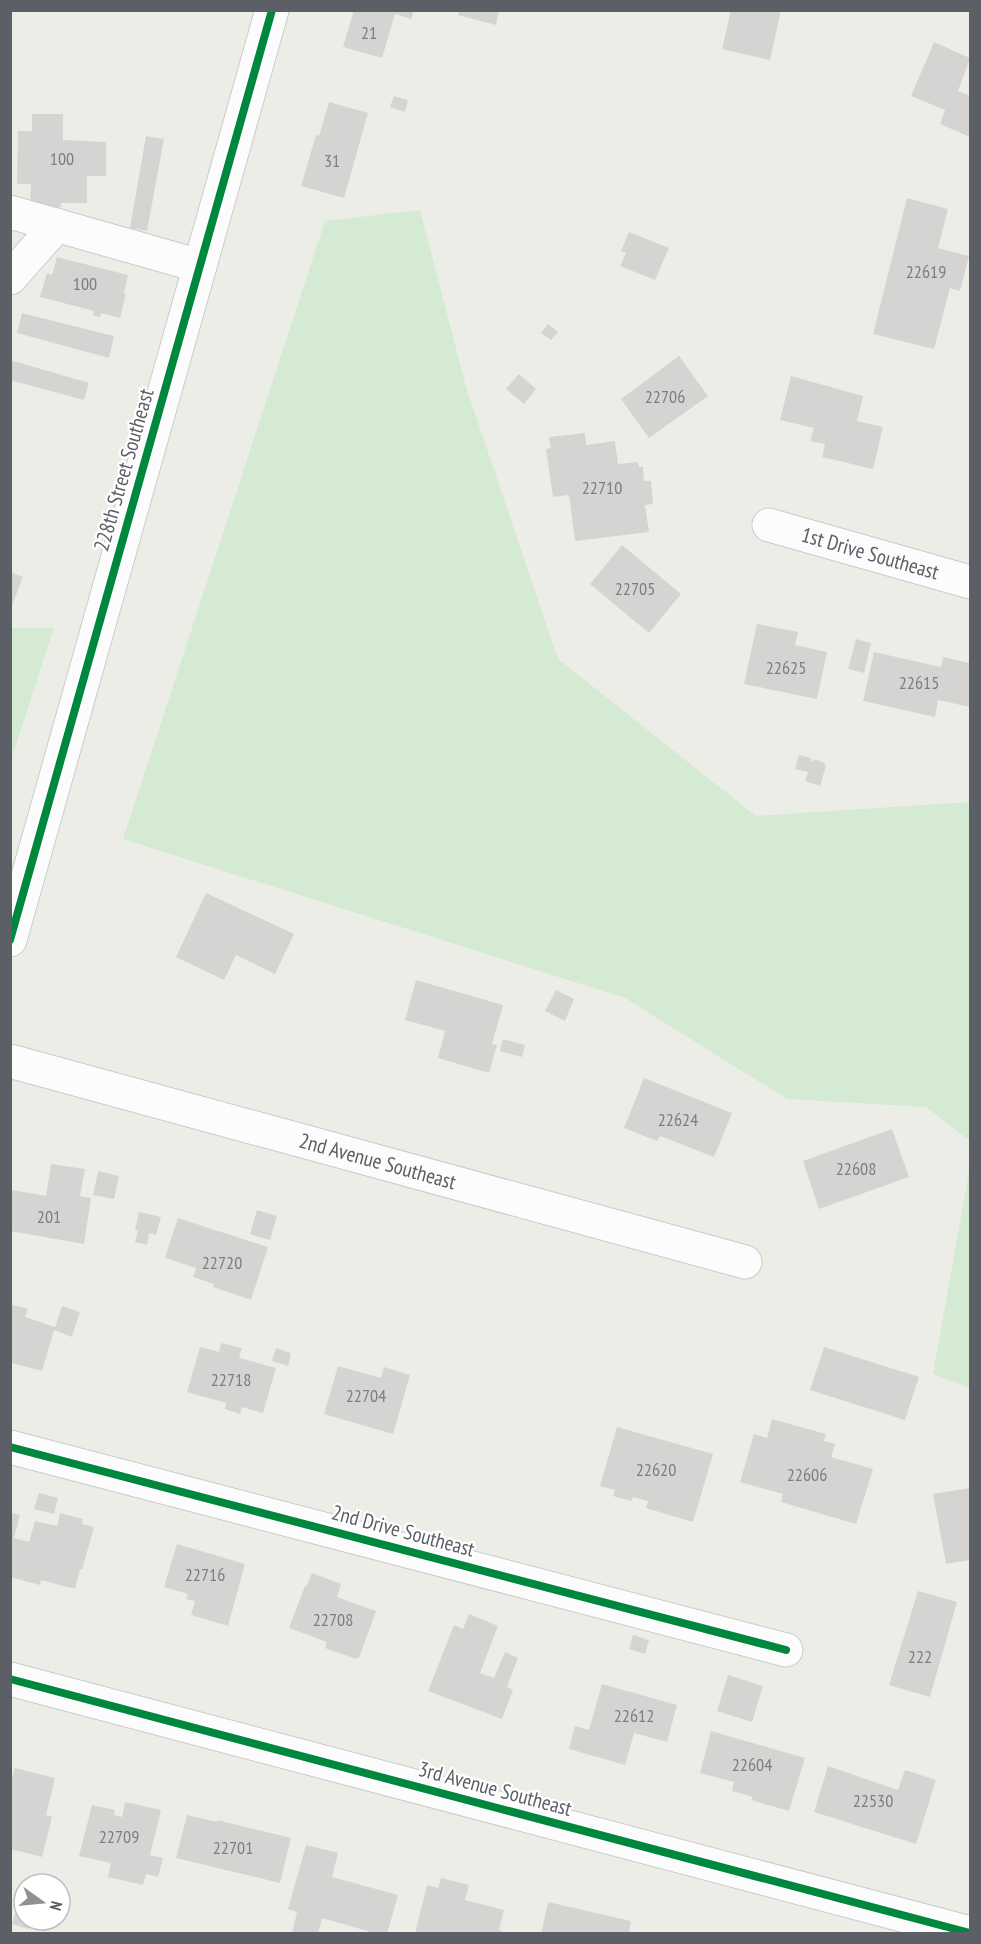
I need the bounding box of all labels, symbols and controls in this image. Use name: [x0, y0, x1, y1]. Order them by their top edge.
house number: 21: [361, 21, 377, 44]
house number: 100: [50, 147, 74, 170]
house number: 31: [324, 149, 340, 172]
house number: 22619: [906, 260, 946, 283]
house number: 100: [73, 272, 97, 295]
street label: 228th Street Southeast: [87, 385, 160, 554]
house number: 22706: [645, 385, 685, 408]
house number: 22710: [582, 476, 622, 499]
street label: 1st Drive Southeast: [798, 521, 942, 586]
house number: 22705: [615, 577, 655, 600]
house number: 22625: [766, 656, 806, 679]
house number: 22615: [899, 671, 939, 694]
house number: 22624: [658, 1108, 698, 1131]
street label: 2nd Avenue Southeast: [296, 1127, 459, 1195]
house number: 22608: [836, 1157, 876, 1180]
house number: 201: [37, 1205, 61, 1228]
house number: 22720: [202, 1251, 242, 1274]
house number: 22718: [211, 1368, 251, 1391]
house number: 22704: [346, 1384, 386, 1407]
house number: 22620: [636, 1458, 676, 1481]
house number: 22606: [787, 1463, 827, 1486]
street label: 2nd Drive Southeast: [329, 1498, 478, 1563]
house number: 22716: [185, 1563, 225, 1586]
house number: 22708: [313, 1608, 353, 1631]
house number: 222: [908, 1645, 932, 1668]
house number: 22612: [614, 1704, 654, 1727]
house number: 22604: [732, 1753, 772, 1776]
street label: 3rd Avenue Southeast: [415, 1755, 575, 1822]
house number: 22530: [853, 1789, 893, 1812]
house number: 22709: [99, 1825, 139, 1848]
house number: 22701: [213, 1836, 253, 1859]
north arrow: [12, 1872, 72, 1932]
text: N: [46, 1899, 67, 1913]

